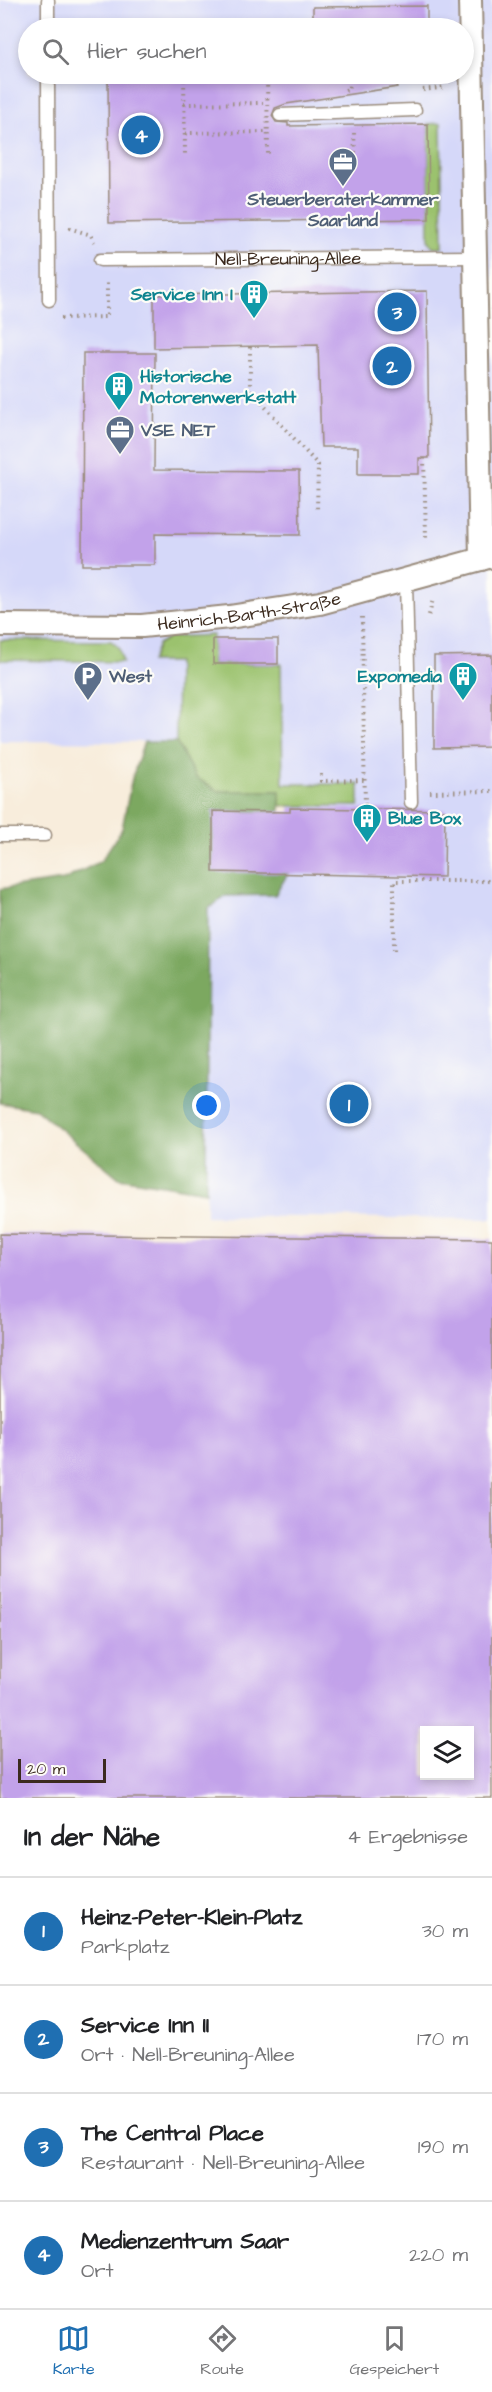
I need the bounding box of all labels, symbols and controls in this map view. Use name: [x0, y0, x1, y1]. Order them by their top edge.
search box: [18, 18, 474, 84]
icon: search: [39, 35, 72, 68]
text: Hier suchen: [87, 36, 206, 67]
pin: 4: [122, 112, 160, 158]
office icon: Steuerberaterkammer Saarland: [327, 146, 359, 188]
place label: Steuerberaterkammer Saarland: [246, 187, 439, 233]
street label: Nell-Breuning-Allee: [215, 246, 361, 272]
building icon: Service Inn I: [238, 278, 270, 320]
place label: Service Inn I: [130, 282, 233, 307]
pin: 3: [378, 290, 416, 334]
pin: 2: [372, 344, 412, 388]
place label: Historische Motorenwerkstatt: [140, 364, 297, 410]
building icon: Historische Motorenwerkstatt: [103, 370, 135, 412]
office icon: VSE NET: [104, 414, 136, 456]
place label: VSE NET: [140, 418, 216, 443]
street label: Heinrich-Barth-Straße: [156, 586, 344, 637]
parking icon: West: [72, 660, 104, 702]
building icon: Expomedia: [447, 660, 479, 702]
place label: West: [108, 664, 153, 689]
place label: Expomedia: [358, 664, 443, 689]
building icon: Blue Box: [351, 802, 383, 844]
place label: Blue Box: [388, 806, 462, 831]
pin: 1: [330, 1082, 368, 1126]
your location: [192, 1091, 221, 1120]
map controls: [420, 1726, 474, 1780]
button: layers: [420, 1726, 474, 1780]
scale bar: [18, 1756, 106, 1784]
text: 20 m: [27, 1758, 65, 1780]
text: In der Nähe: [24, 1819, 160, 1855]
text: 4 Ergebnisse: [347, 1823, 468, 1851]
text: Heinz-Peter-Klein-Platz: [81, 1902, 302, 1933]
text: 1: [42, 1917, 45, 1945]
text: 30 m: [422, 1917, 468, 1945]
text: Parkplatz: [81, 1933, 170, 1961]
text: Service Inn II: [81, 2010, 209, 2041]
text: 2: [38, 2025, 49, 2053]
text: 170 m: [417, 2025, 468, 2053]
text: Ort · Nell-Breuning-Allee: [81, 2041, 295, 2069]
text: The Central Place: [81, 2118, 264, 2149]
text: 3: [38, 2133, 49, 2161]
text: 190 m: [418, 2133, 468, 2161]
text: Restaurant · Nell-Breuning-Allee: [81, 2149, 365, 2177]
text: Medienzentrum Saar: [81, 2226, 289, 2257]
text: 4: [37, 2241, 50, 2269]
text: 220 m: [409, 2241, 468, 2269]
text: Ort: [81, 2257, 114, 2285]
tab: Karte: [53, 2322, 95, 2380]
tab: Route: [200, 2322, 244, 2380]
tab: Gespeichert: [349, 2322, 439, 2380]

